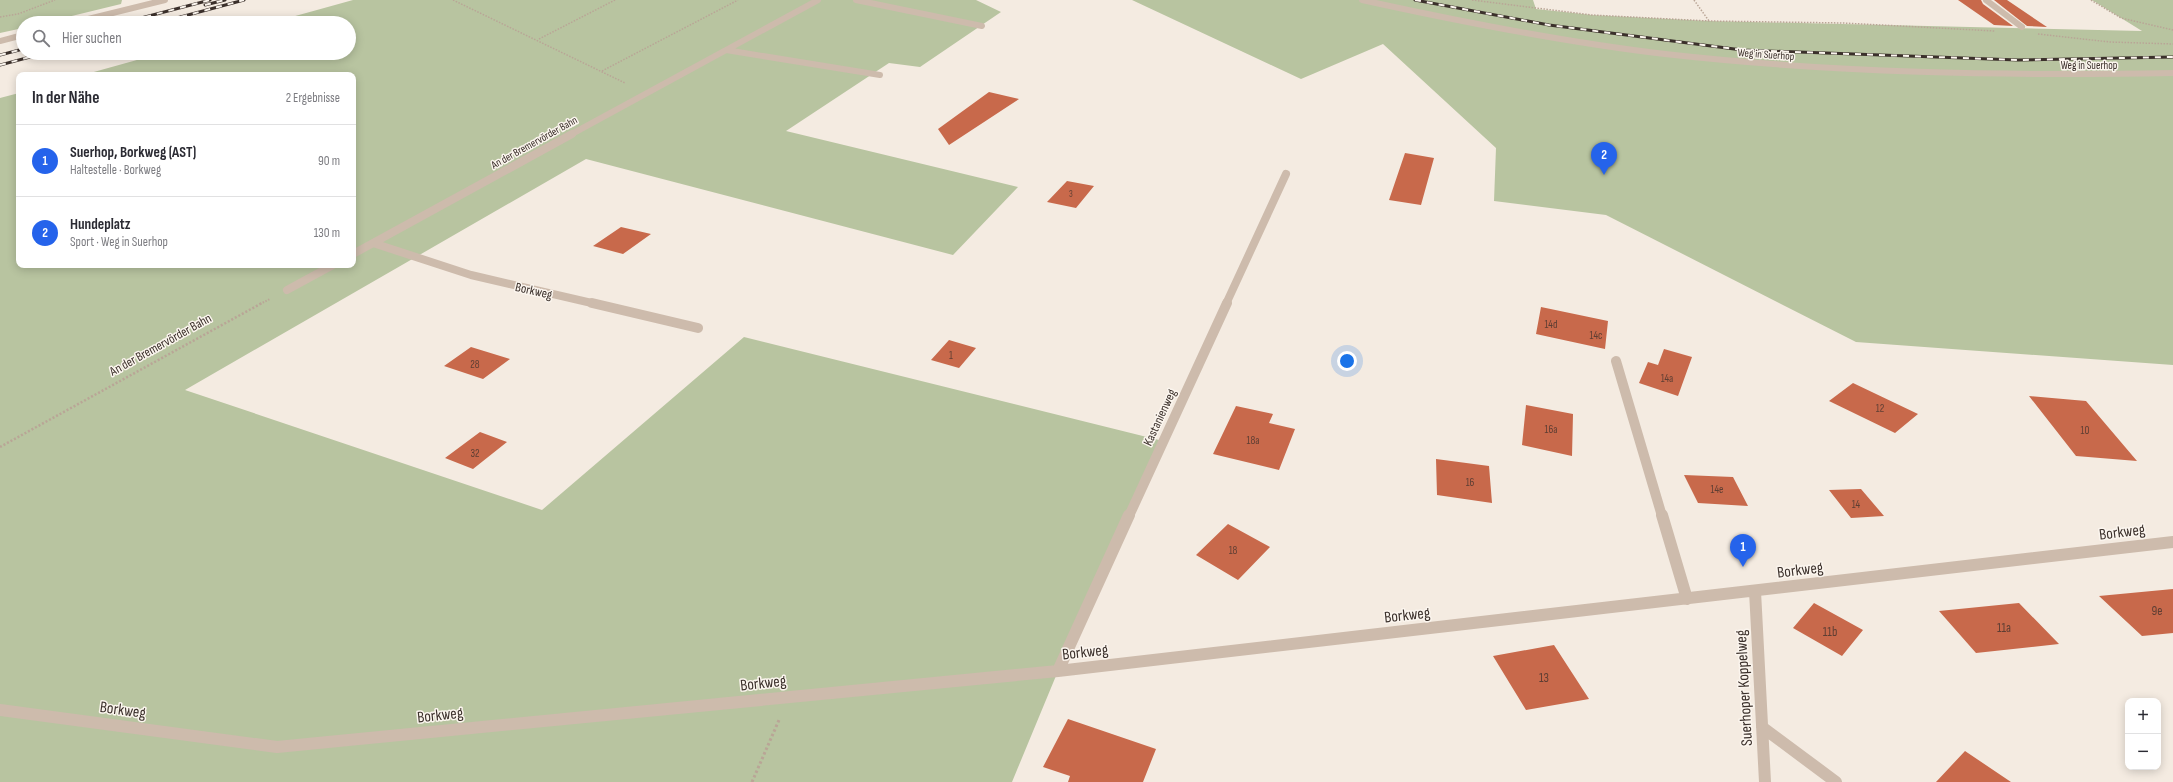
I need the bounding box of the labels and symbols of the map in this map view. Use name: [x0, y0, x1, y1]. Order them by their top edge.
street label: Weg in Suerhop: [1737, 46, 1795, 63]
street label: Weg in Suerhop: [2061, 59, 2117, 72]
street label: An der Bremervörder Bahn: [488, 113, 580, 172]
pin: 2: [1591, 142, 1617, 175]
house number: 3: [1069, 189, 1073, 200]
street label: Borkweg: [514, 279, 554, 303]
street label: An der Bremervörder Bahn: [106, 310, 214, 380]
house number: 14d: [1544, 318, 1558, 331]
house number: 14c: [1590, 329, 1602, 342]
house number: 1: [949, 349, 953, 362]
your location: [1337, 351, 1357, 371]
house number: 28: [470, 358, 480, 371]
house number: 14a: [1661, 372, 1673, 385]
street label: Kastanienweg: [1140, 386, 1180, 448]
house number: 12: [1876, 402, 1885, 415]
house number: 16a: [1545, 423, 1557, 436]
house number: 10: [2081, 424, 2089, 437]
house number: 18a: [1247, 434, 1259, 447]
house number: 32: [470, 447, 480, 460]
house number: 16: [1466, 476, 1475, 489]
house number: 14e: [1711, 483, 1723, 496]
house number: 14: [1852, 498, 1861, 511]
street label: Borkweg: [2098, 520, 2146, 545]
pin: 1: [1730, 534, 1756, 567]
house number: 18: [1229, 544, 1238, 557]
street label: Borkweg: [1776, 558, 1824, 583]
house number: 9e: [2152, 603, 2163, 619]
street label: Borkweg: [1383, 604, 1431, 627]
house number: 11a: [1997, 620, 2011, 636]
house number: 11b: [1823, 624, 1837, 640]
street label: Suerhoper Koppelweg: [1732, 629, 1757, 746]
street label: Borkweg: [1061, 641, 1109, 664]
house number: 13: [1539, 670, 1549, 686]
street label: Borkweg: [739, 672, 787, 695]
street label: Borkweg: [99, 698, 147, 723]
street label: Borkweg: [416, 704, 464, 727]

